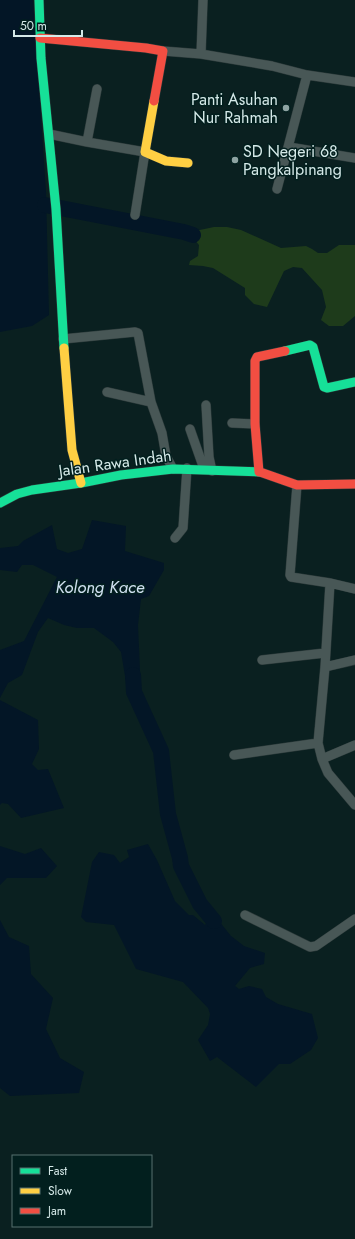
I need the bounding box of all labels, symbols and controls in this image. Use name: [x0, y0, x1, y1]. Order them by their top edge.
scale bar: [14, 12, 82, 38]
text: 50 m: [20, 17, 47, 35]
place label: Panti Asuhan Nur Rahmah: [191, 88, 278, 129]
marker: Panti Asuhan Nur Rahmah: [281, 103, 291, 113]
place label: SD Negeri 68 Pangkalpinang: [243, 140, 342, 181]
marker: SD Negeri 68 Pangkalpinang: [230, 155, 240, 165]
street label: Jalan Rawa Indah: [55, 444, 173, 483]
water label: Kolong Kace: [56, 575, 145, 599]
legend: [12, 1155, 152, 1227]
text: Fast: [48, 1162, 67, 1180]
text: Slow: [48, 1182, 73, 1200]
text: Jam: [46, 1202, 66, 1220]

